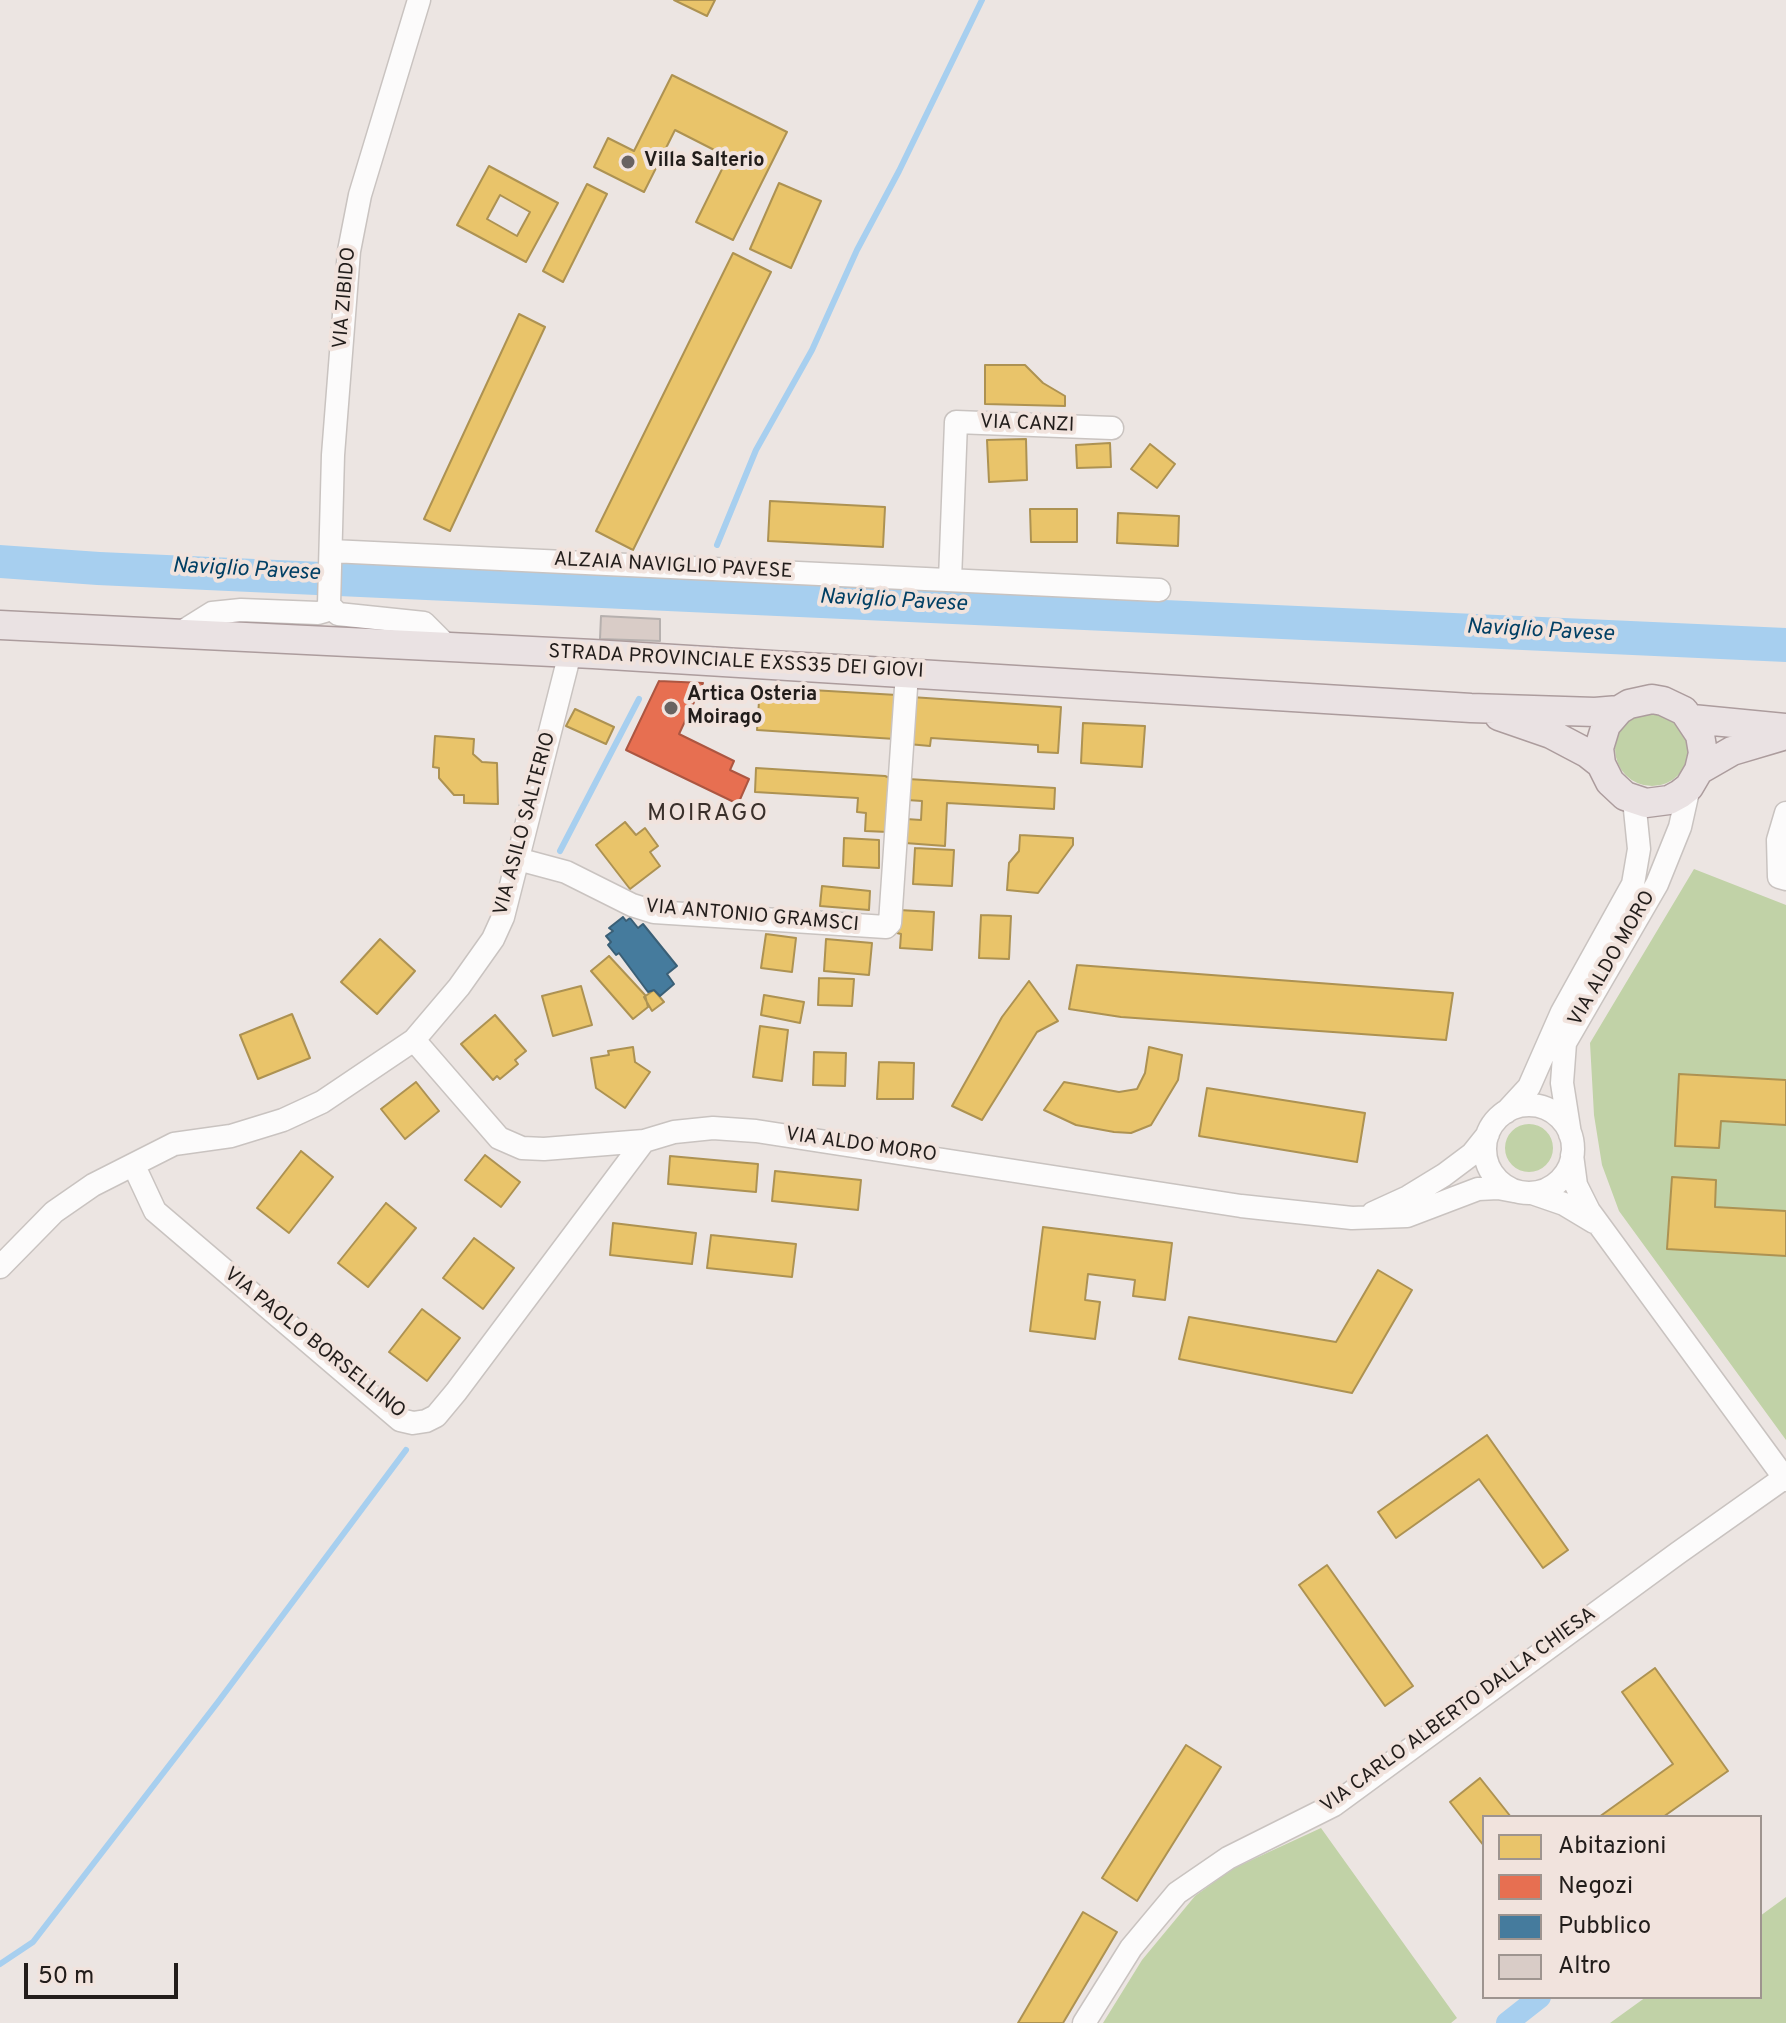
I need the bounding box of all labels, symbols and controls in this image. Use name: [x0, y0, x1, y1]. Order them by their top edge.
place label: Villa Salterio: [644, 150, 764, 174]
marker: Villa Salterio: [619, 153, 637, 171]
street label: VIA ZIBIDO: [330, 246, 362, 350]
street label: VIA CANZI: [979, 411, 1075, 439]
street label: ALZAIA NAVIGLIO PAVESE: [553, 549, 793, 585]
water label: Naviglio Pavese: [172, 554, 320, 588]
water label: Naviglio Pavese: [819, 585, 967, 619]
water label: Naviglio Pavese: [1466, 615, 1614, 649]
street label: STRADA PROVINCIALE EXSS35 DEI GIOVI: [548, 641, 924, 685]
place label: Artica Osteria Moirago: [687, 684, 817, 731]
marker: Artica Osteria Moirago: [662, 699, 680, 717]
street label: VIA ASILO SALTERIO: [490, 730, 562, 918]
district label: MOIRAGO: [647, 801, 769, 829]
street label: VIA ALDO MORO: [1565, 887, 1661, 1031]
street label: VIA ANTONIO GRAMSCI: [644, 896, 860, 938]
street label: VIA ALDO MORO: [784, 1124, 938, 1168]
street label: VIA PAOLO BORSELLINO: [219, 1263, 409, 1425]
street label: VIA CARLO ALBERTO DALLA CHIESA: [1317, 1603, 1601, 1819]
legend: [1482, 1815, 1762, 1999]
text: Abitazioni: [1558, 1832, 1666, 1862]
text: Negozi: [1558, 1872, 1633, 1902]
text: Pubblico: [1558, 1912, 1651, 1942]
scale bar: [28, 1947, 182, 1997]
text: Altro: [1558, 1952, 1611, 1982]
text: 50 m: [38, 1962, 94, 1992]

